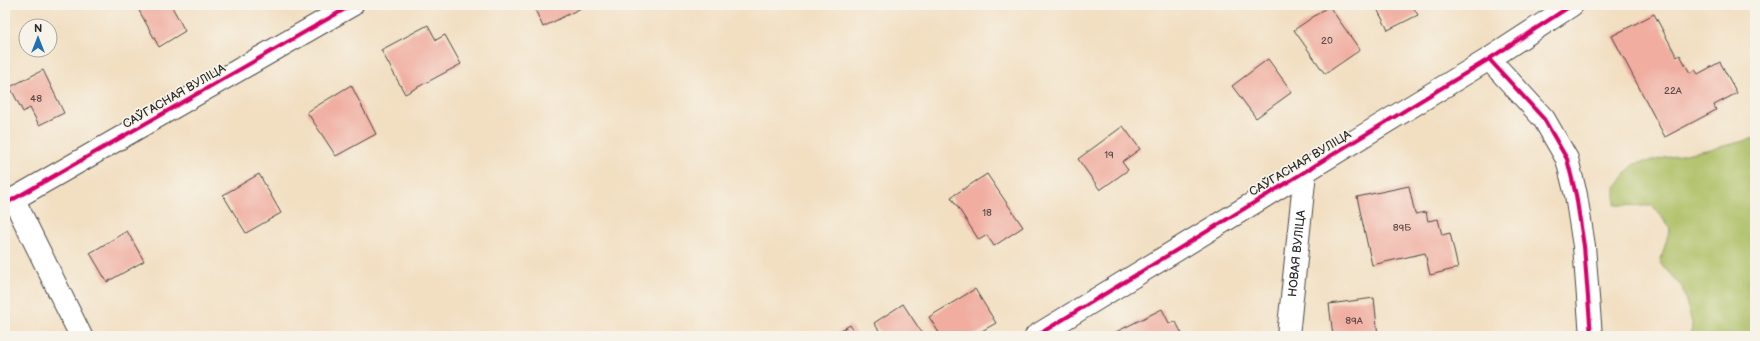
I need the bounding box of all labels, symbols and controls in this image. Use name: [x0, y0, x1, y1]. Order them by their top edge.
north arrow: [18, 18, 58, 58]
text: N: [34, 22, 42, 35]
house number: 20: [1321, 35, 1333, 47]
street label: САЎГАСНАЯ ВУЛІЦА: [120, 60, 229, 132]
house number: 22А: [1664, 85, 1683, 97]
house number: 48: [30, 93, 42, 105]
street label: САЎГАСНАЯ ВУЛІЦА: [1246, 126, 1355, 200]
house number: 19: [1104, 149, 1114, 161]
house number: 18: [982, 207, 992, 219]
street label: НОВАЯ ВУЛІЦА: [1285, 209, 1309, 298]
house number: 89Б: [1393, 222, 1411, 234]
house number: 89А: [1345, 315, 1364, 327]

